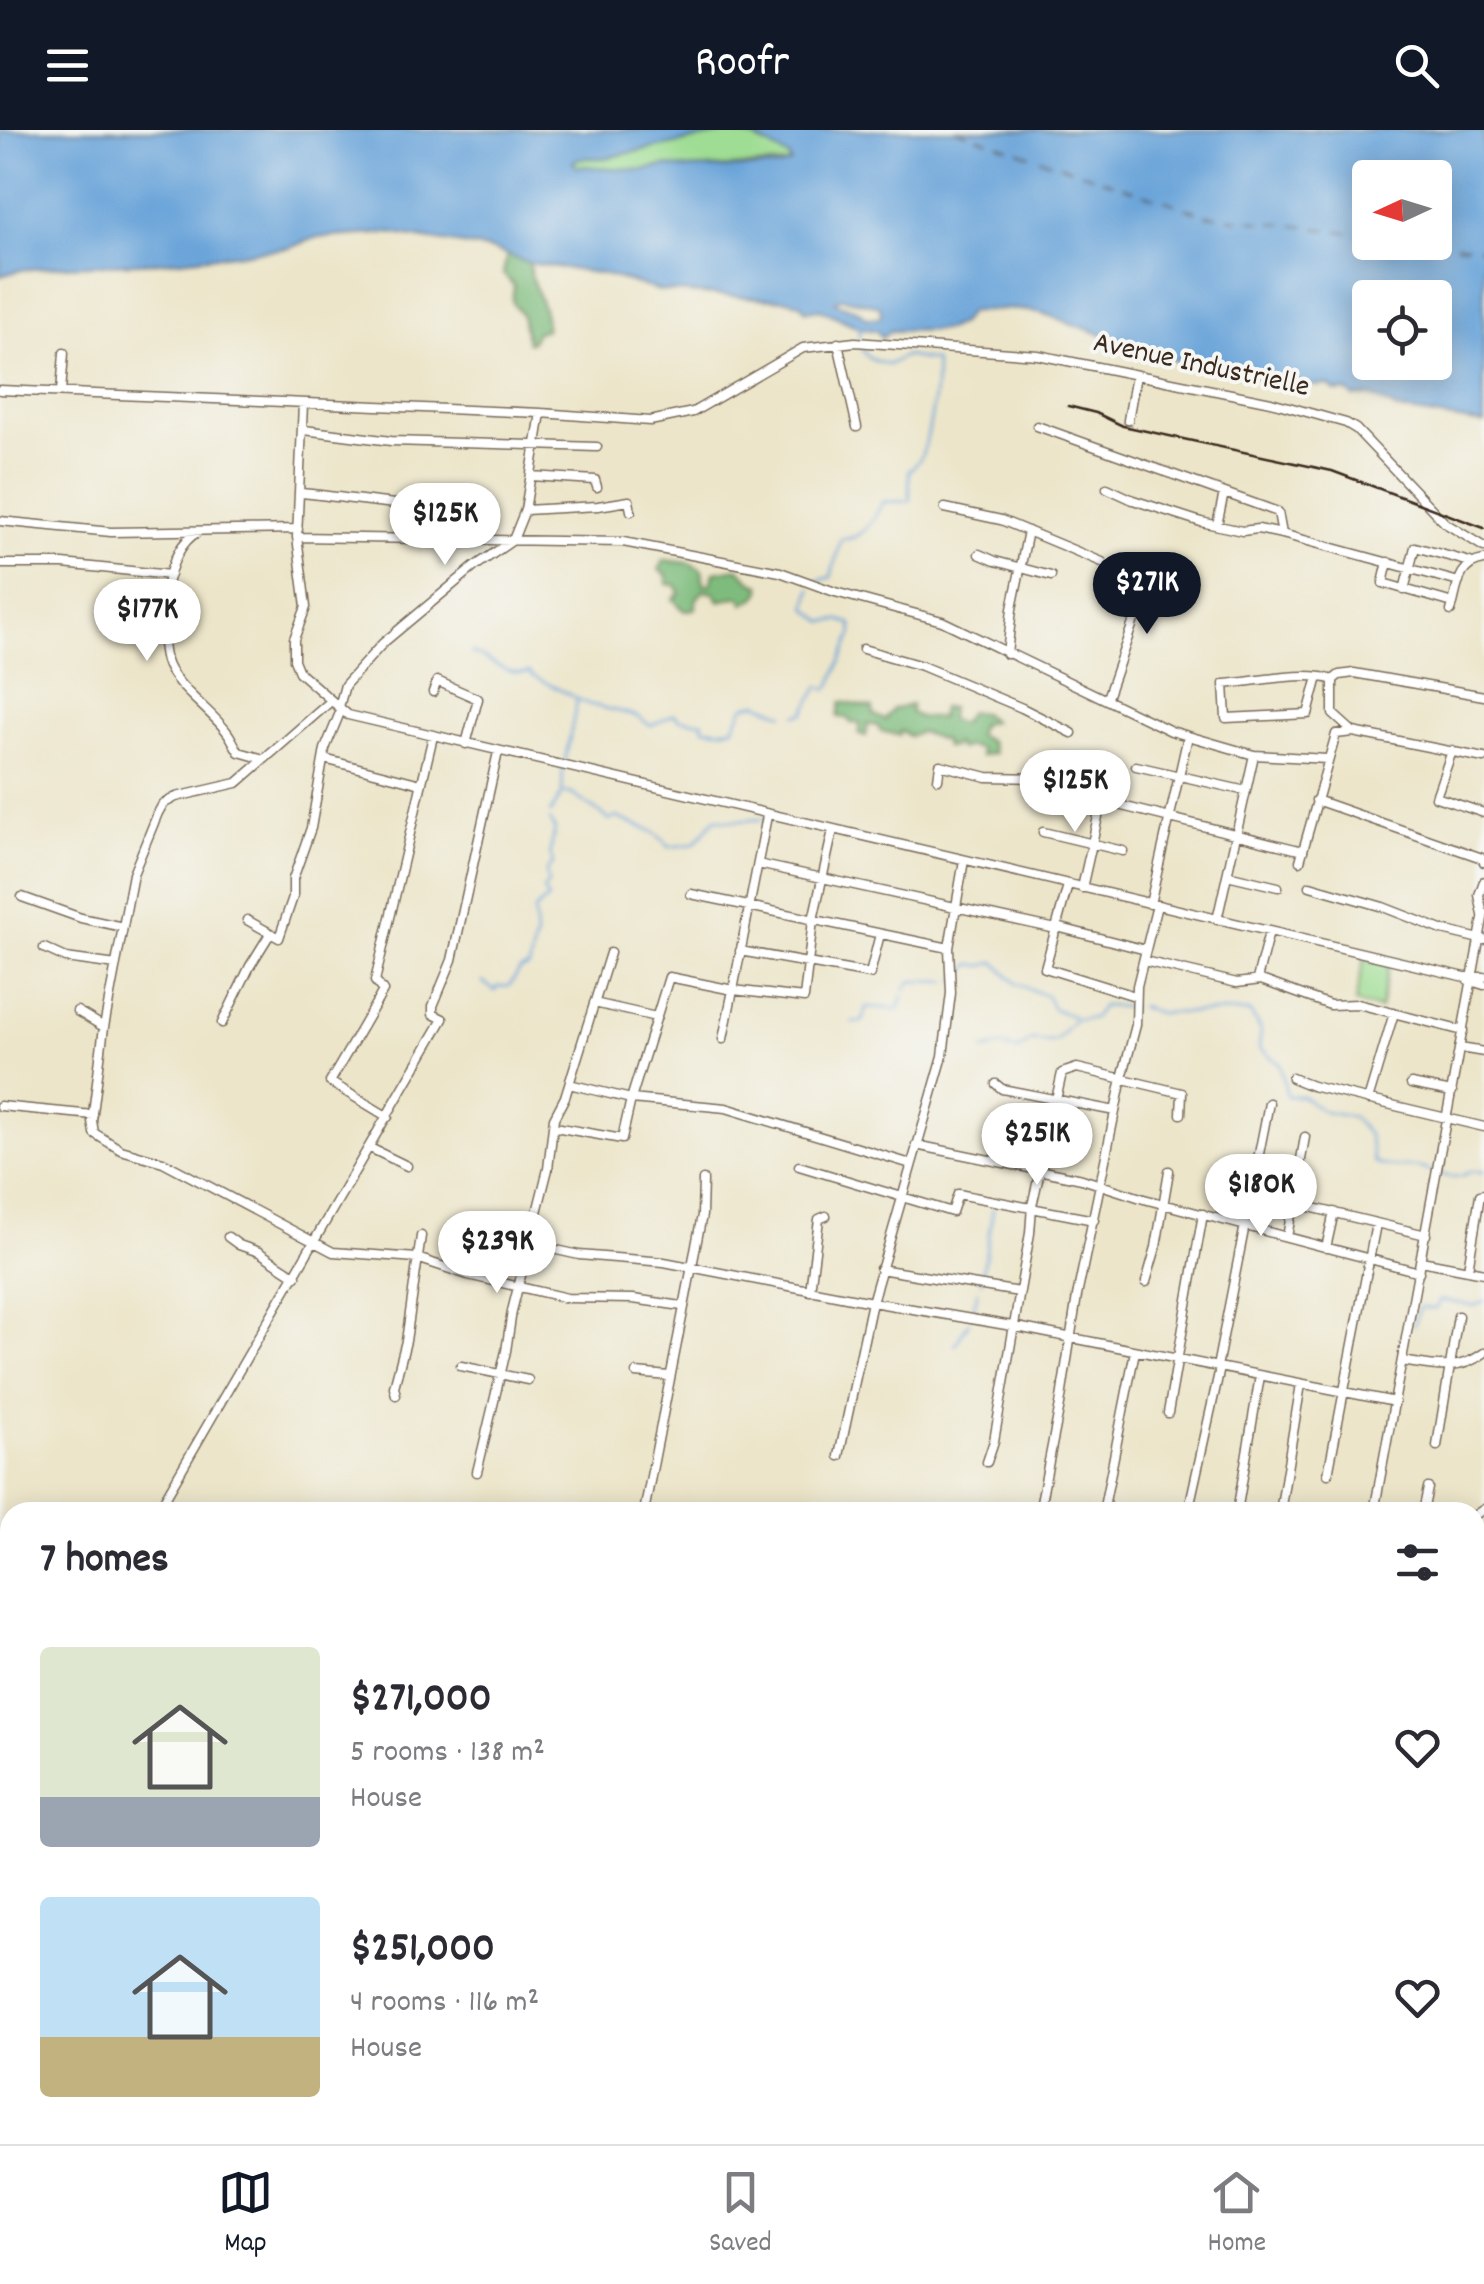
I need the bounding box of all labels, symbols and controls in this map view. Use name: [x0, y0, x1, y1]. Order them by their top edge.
text: Roofr: [695, 33, 789, 97]
icon: menu: [40, 38, 95, 93]
icon: search: [1389, 38, 1444, 93]
north arrow: [1352, 160, 1452, 260]
map controls: [1352, 160, 1452, 380]
button: locate: [1352, 280, 1452, 380]
street label: Avenue Industrielle: [1089, 323, 1313, 411]
pin: $125K: [375, 483, 515, 568]
text: $125K: [412, 492, 478, 538]
pin: $271K: [1077, 552, 1217, 637]
text: $271K: [1115, 561, 1179, 607]
pin: $177K: [77, 579, 217, 664]
text: $177K: [116, 588, 178, 634]
pin: $125K: [1005, 750, 1145, 835]
text: $125K: [1042, 759, 1108, 805]
pin: $251K: [967, 1103, 1107, 1188]
text: $251K: [1004, 1112, 1070, 1158]
pin: $180K: [1191, 1154, 1331, 1239]
text: $180K: [1227, 1163, 1295, 1209]
pin: $239K: [427, 1211, 567, 1296]
text: $239K: [460, 1220, 534, 1266]
text: 7 homes: [40, 1532, 169, 1592]
icon: filters: [1390, 1535, 1445, 1590]
text: $271,000: [350, 1671, 492, 1731]
icon: home: [120, 1687, 240, 1807]
icon: heart: [1390, 1720, 1445, 1775]
text: 5 rooms · 138 m²: [350, 1731, 545, 1777]
text: House: [350, 1777, 422, 1823]
text: $251,000: [350, 1921, 495, 1981]
icon: home: [120, 1937, 240, 2057]
icon: heart: [1390, 1970, 1445, 2025]
text: 4 rooms · 116 m²: [350, 1981, 539, 2027]
text: House: [350, 2027, 422, 2073]
tab: Map: [218, 2165, 273, 2265]
tab: Saved: [709, 2165, 772, 2265]
tab: Home: [1208, 2165, 1266, 2265]

